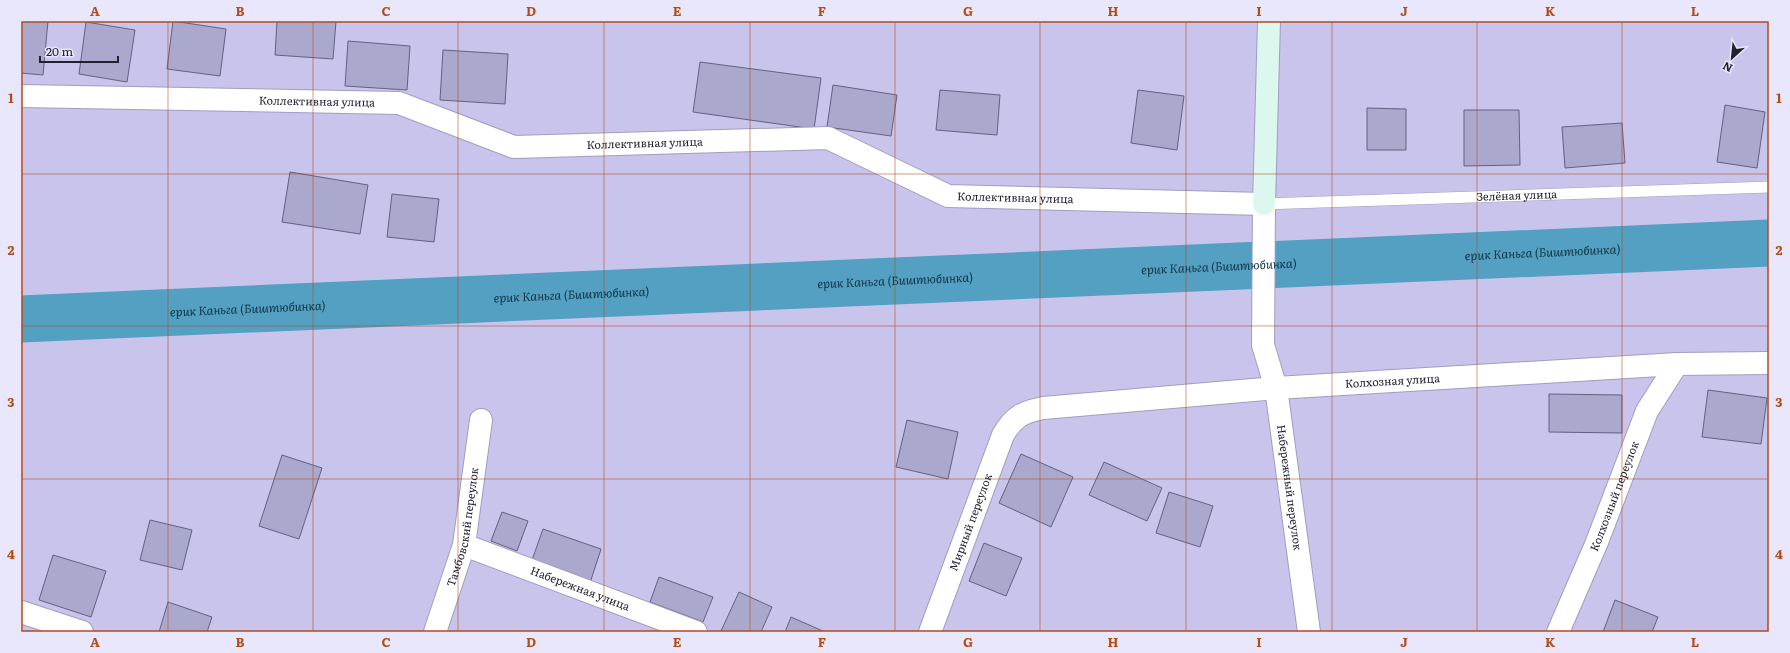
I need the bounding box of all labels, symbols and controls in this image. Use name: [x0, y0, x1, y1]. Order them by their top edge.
text: A: [90, 1, 100, 20]
text: B: [236, 1, 245, 20]
text: C: [381, 1, 391, 20]
text: D: [526, 1, 536, 20]
text: E: [673, 1, 682, 20]
text: F: [818, 1, 826, 20]
text: G: [963, 1, 973, 20]
text: H: [1108, 1, 1119, 20]
text: I: [1256, 1, 1262, 20]
text: J: [1400, 1, 1408, 20]
text: K: [1545, 1, 1556, 20]
text: L: [1691, 1, 1699, 20]
scale bar: [40, 38, 118, 64]
north arrow: [1712, 38, 1752, 78]
text: 20 m: [46, 42, 73, 60]
text: N: [1719, 59, 1735, 77]
text: 1: [8, 88, 14, 107]
text: 1: [1776, 88, 1782, 107]
street label: Коллективная улица: [259, 91, 375, 110]
street label: Коллективная улица: [586, 133, 703, 152]
street label: Зелёная улица: [1476, 185, 1557, 204]
street label: Коллективная улица: [957, 187, 1074, 206]
water label: ерик Каньга (Биштюбинка): [1464, 239, 1621, 264]
text: 2: [8, 240, 15, 259]
text: 2: [1776, 240, 1783, 259]
water label: ерик Каньга (Биштюбинка): [1141, 254, 1297, 278]
water label: ерик Каньга (Биштюбинка): [817, 268, 973, 292]
water label: ерик Каньга (Биштюбинка): [493, 282, 650, 306]
water label: ерик Каньга (Биштюбинка): [169, 296, 326, 321]
street label: Колхозная улица: [1344, 369, 1440, 391]
text: 3: [7, 392, 15, 411]
text: 3: [1775, 392, 1783, 411]
street label: Набережный переулок: [1274, 423, 1307, 552]
street label: Колхозный переулок: [1585, 438, 1642, 553]
street label: Тамбовский переулок: [442, 466, 482, 588]
street label: Мирный переулок: [944, 470, 995, 573]
text: 4: [7, 544, 15, 563]
text: 4: [1775, 544, 1783, 563]
street label: Набережная улица: [528, 562, 633, 614]
text: A: [90, 632, 100, 651]
text: B: [236, 632, 245, 651]
text: C: [381, 632, 391, 651]
text: D: [526, 632, 536, 651]
text: E: [673, 632, 682, 651]
text: F: [818, 632, 826, 651]
text: G: [963, 632, 973, 651]
text: H: [1108, 632, 1119, 651]
text: I: [1256, 632, 1262, 651]
text: J: [1400, 632, 1408, 651]
text: K: [1545, 632, 1556, 651]
text: L: [1691, 632, 1699, 651]

